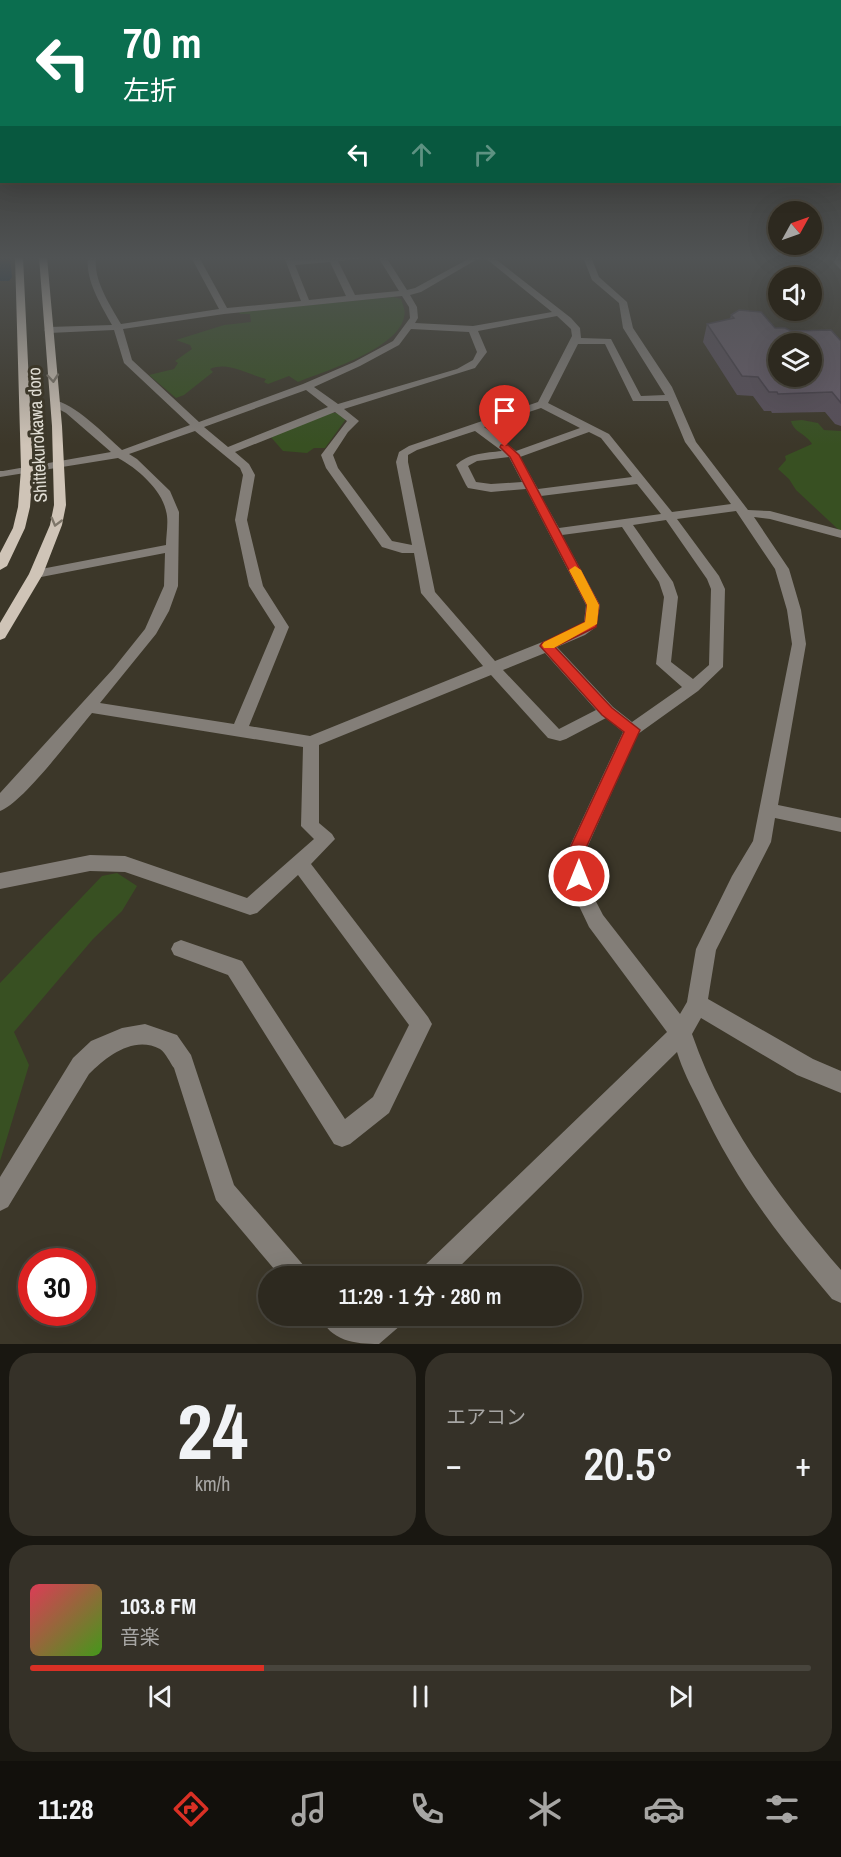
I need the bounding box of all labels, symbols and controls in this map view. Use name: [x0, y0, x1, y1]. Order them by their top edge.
text: 70 m: [123, 15, 202, 71]
icon: left: [24, 24, 102, 102]
text: 左折: [123, 72, 177, 108]
icon: left: [342, 138, 375, 171]
icon: ahead: [405, 138, 438, 171]
icon: right: [468, 138, 501, 171]
north arrow: [768, 201, 822, 255]
map controls: [768, 201, 822, 387]
button: sound: [768, 267, 822, 321]
button: layers: [768, 333, 822, 387]
street label: Shittekurokawa doro: [21, 367, 53, 503]
one-way arrow: [46, 373, 59, 382]
pin: [479, 385, 530, 447]
icon: arrive: [488, 394, 521, 427]
one-way arrow: [50, 517, 63, 527]
position arrow: [547, 844, 611, 908]
speed limit sign: 30: [18, 1248, 96, 1326]
text: 11:29 · 1 分 · 280 m: [339, 1281, 501, 1311]
text: 24: [177, 1378, 248, 1483]
text: エアコン: [446, 1403, 526, 1430]
text: 20.5°: [584, 1433, 673, 1494]
text: −: [446, 1442, 462, 1486]
text: +: [795, 1442, 811, 1486]
text: km/h: [195, 1470, 230, 1497]
text: 103.8 FM: [120, 1591, 196, 1621]
text: 音楽: [120, 1623, 160, 1650]
icon: previous: [144, 1680, 177, 1713]
icon: pause: [404, 1680, 437, 1713]
icon: next: [664, 1680, 697, 1713]
icon: directions: [170, 1788, 212, 1830]
icon: music: [288, 1788, 330, 1830]
icon: phone: [406, 1788, 448, 1830]
icon: climate: [524, 1788, 566, 1830]
icon: car: [643, 1788, 685, 1830]
icon: filters: [761, 1788, 803, 1830]
text: 11:28: [38, 1791, 94, 1827]

